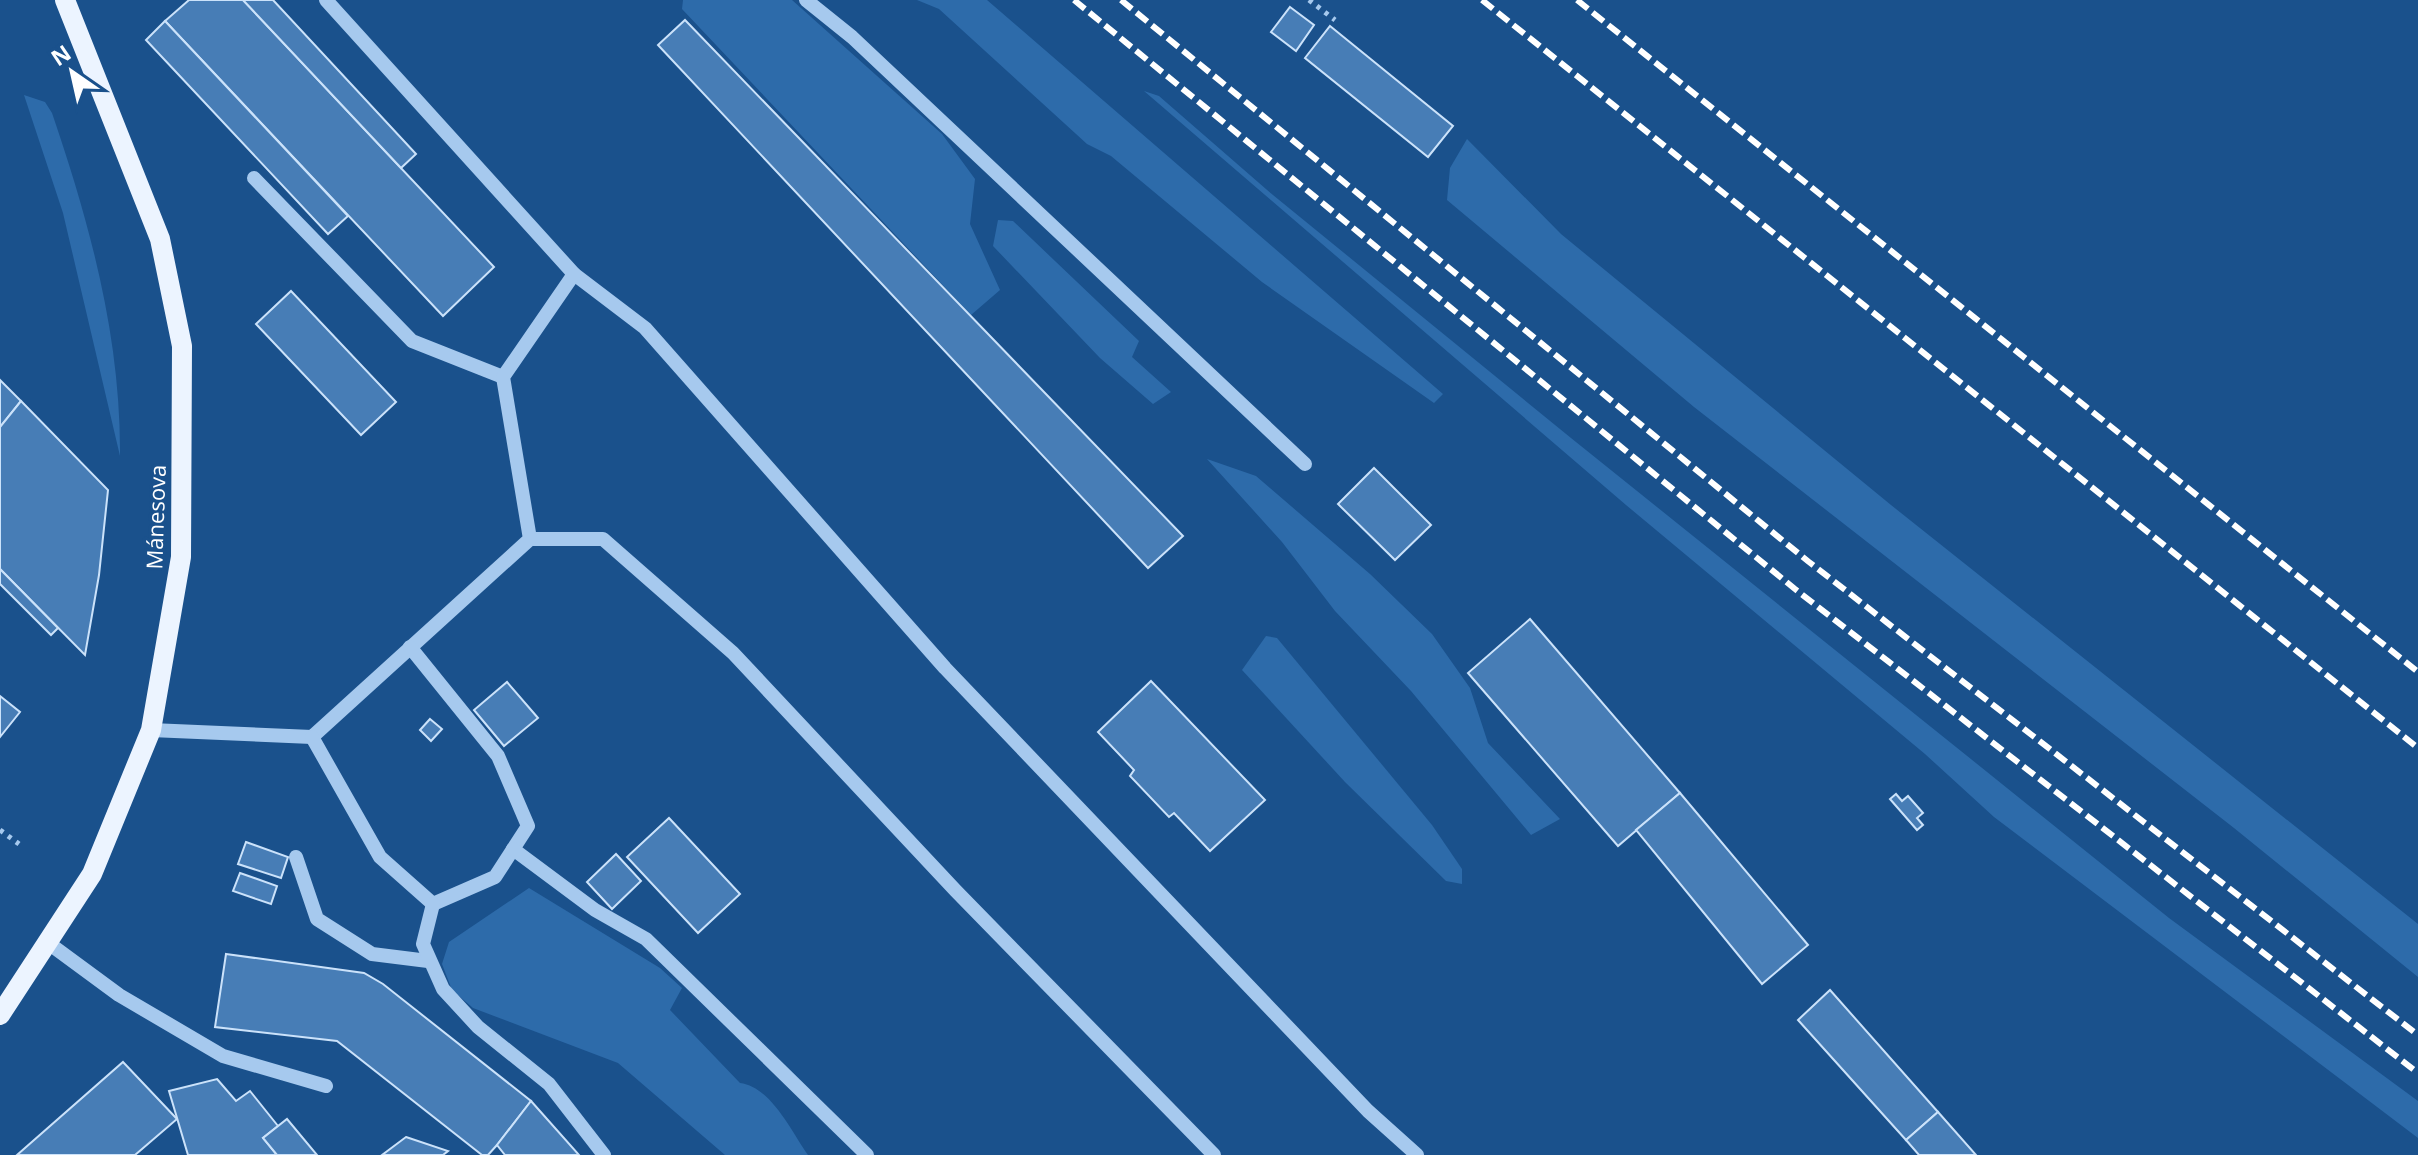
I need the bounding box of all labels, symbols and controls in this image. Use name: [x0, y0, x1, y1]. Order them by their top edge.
north arrow: [32, 32, 112, 112]
text: N: [44, 37, 76, 72]
street label: Mánesova: [138, 464, 172, 570]

